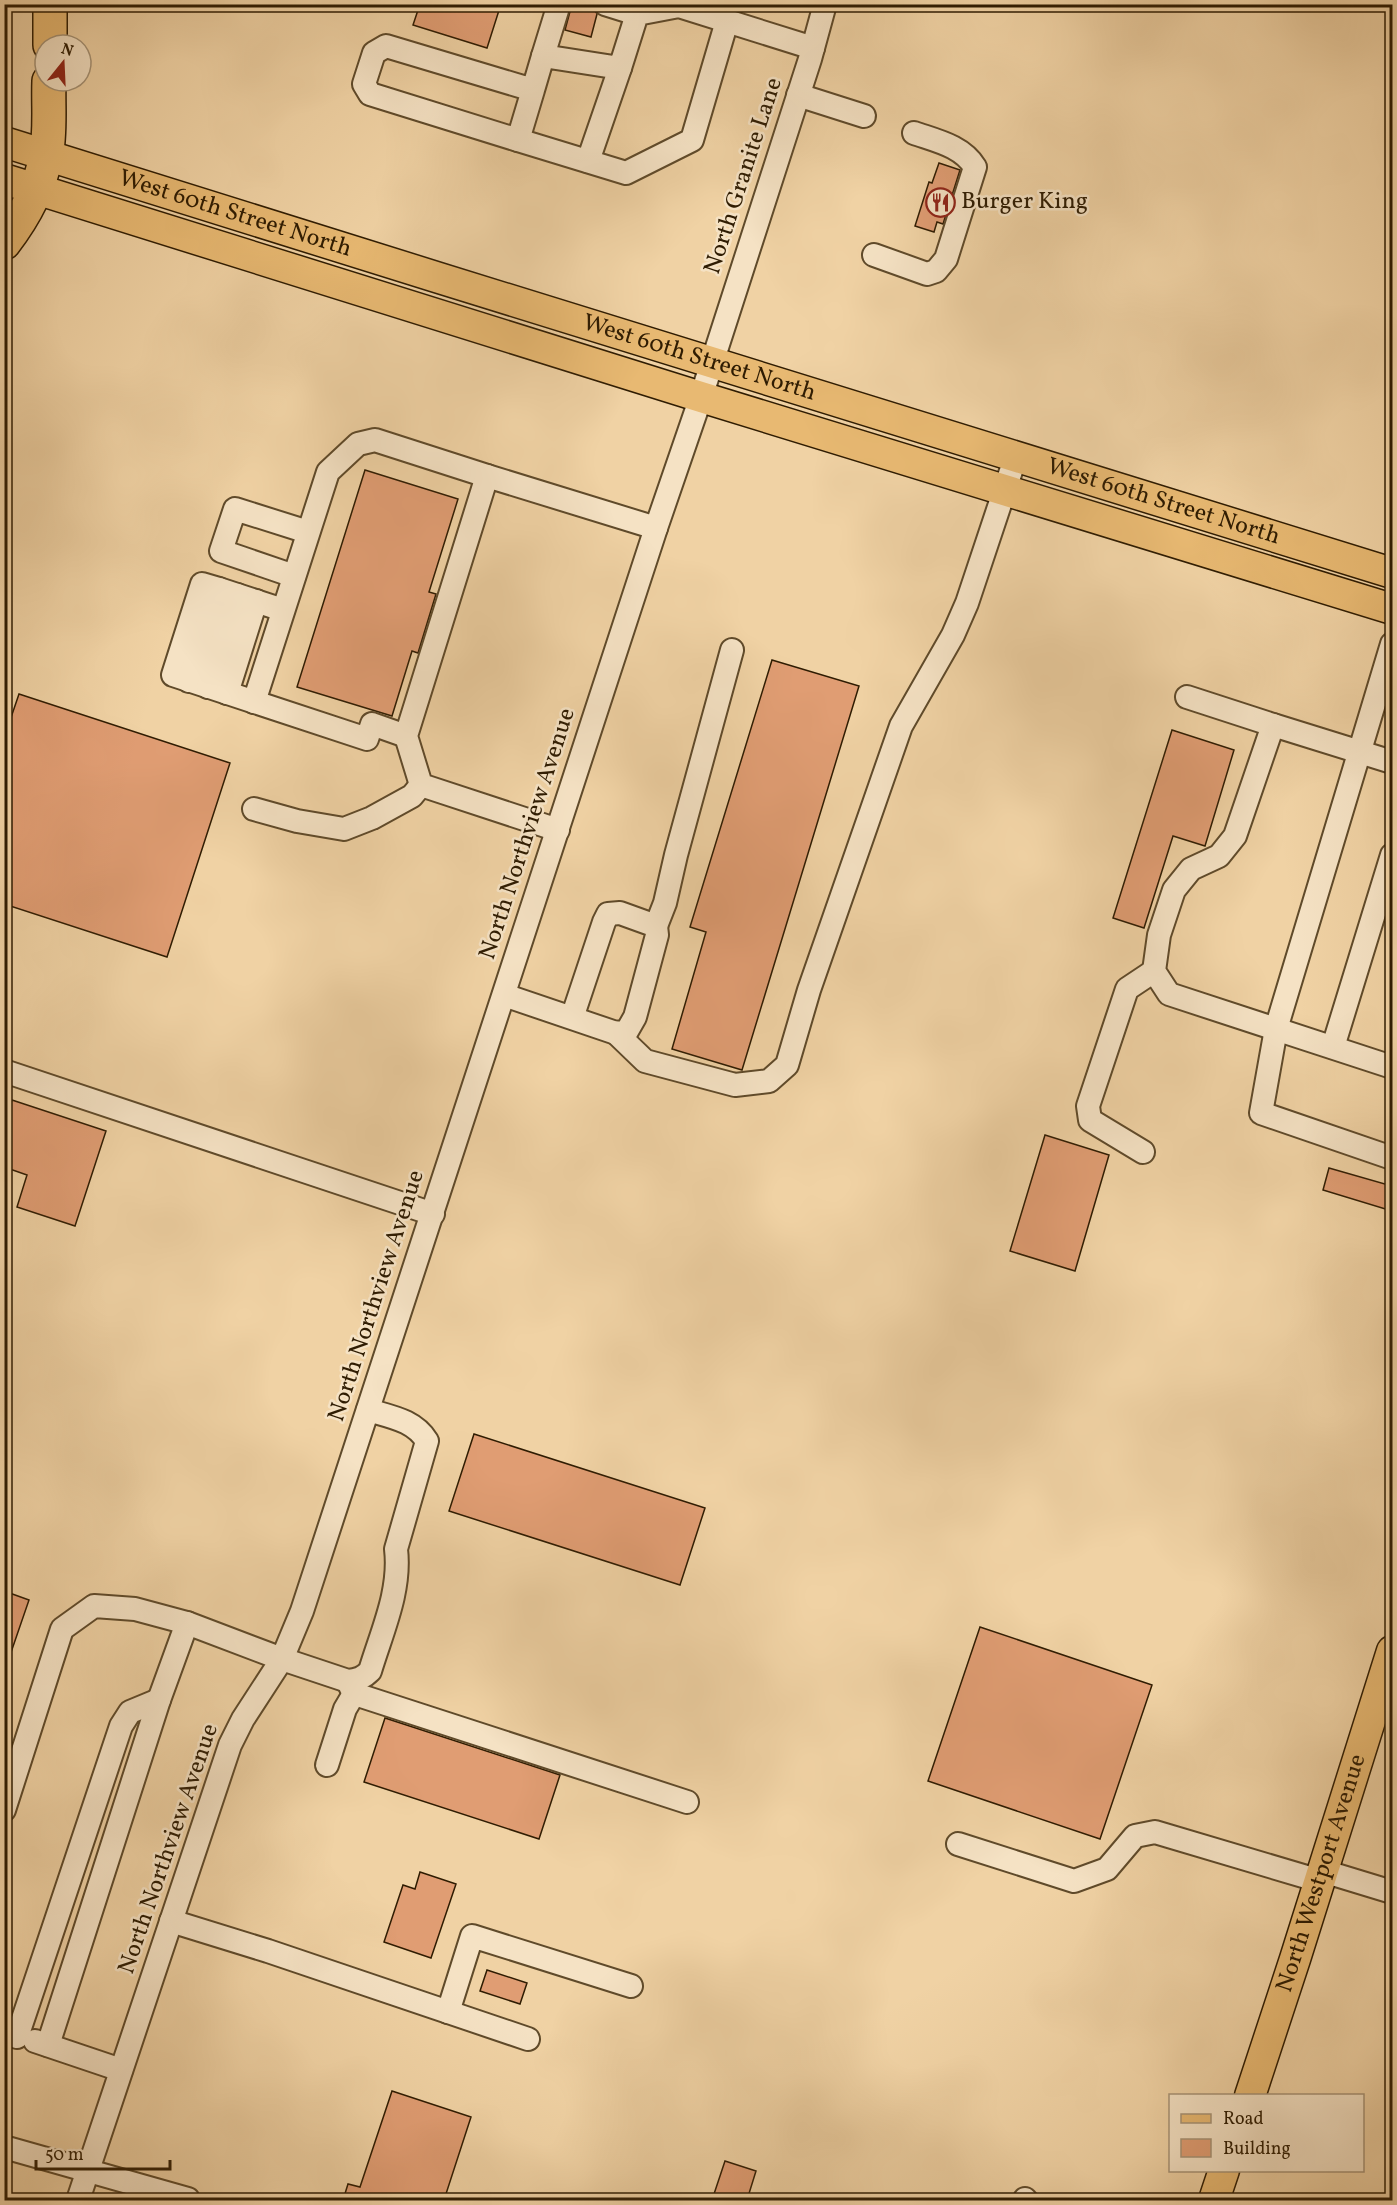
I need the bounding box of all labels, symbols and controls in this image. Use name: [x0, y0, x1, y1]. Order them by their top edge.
north arrow: [33, 33, 93, 93]
text: N: [58, 38, 76, 63]
street label: North Granite Lane: [696, 73, 792, 279]
street label: West 60th Street North: [114, 162, 356, 267]
place label: Burger King: [961, 185, 1088, 219]
restaurant icon: Burger King: [924, 186, 956, 218]
street label: West 60th Street North: [578, 306, 820, 411]
street label: West 60th Street North: [1043, 450, 1284, 554]
street label: North Northview Avenue: [471, 704, 585, 964]
street label: North Northview Avenue: [320, 1166, 434, 1426]
street label: North Northview Avenue: [110, 1719, 228, 1979]
street label: North Westport Avenue: [1268, 1750, 1375, 1997]
legend: [1169, 2094, 1364, 2172]
text: Road: [1223, 2107, 1264, 2132]
scale bar: [36, 2133, 170, 2171]
text: Building: [1223, 2137, 1291, 2162]
text: 50 m: [45, 2143, 84, 2168]

